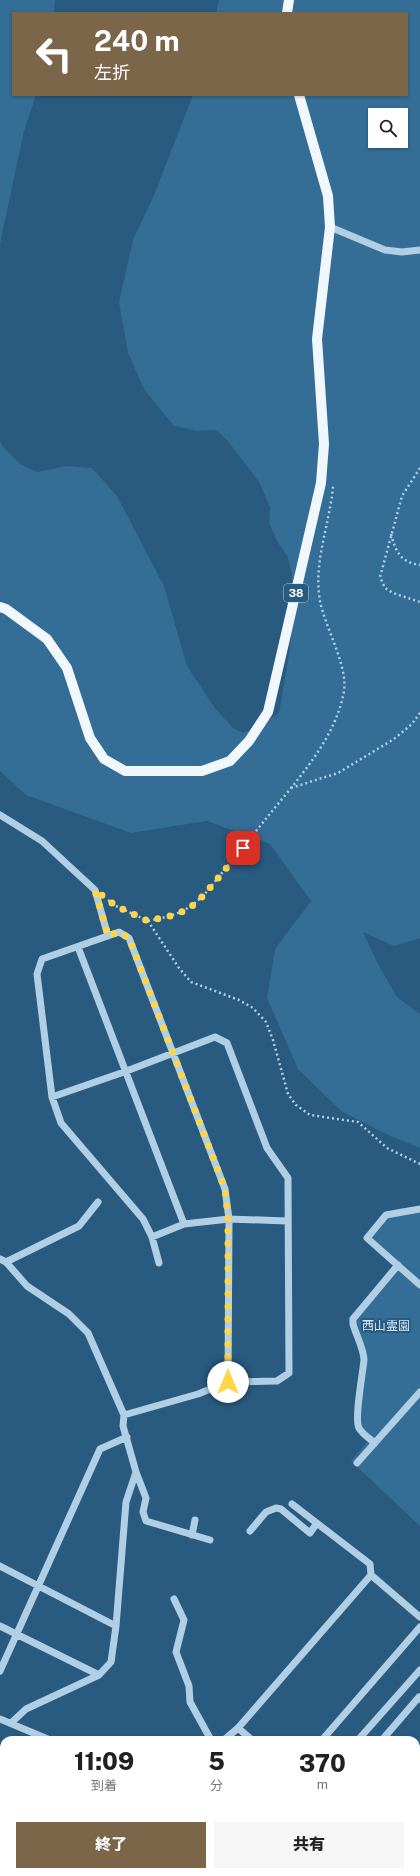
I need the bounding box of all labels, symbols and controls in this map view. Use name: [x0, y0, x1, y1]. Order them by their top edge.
text: 240 m: [94, 24, 180, 57]
icon: left: [28, 28, 80, 80]
text: 左折: [94, 62, 130, 83]
map controls: [368, 108, 408, 148]
button: search: [368, 108, 408, 148]
road number: 38: [284, 584, 308, 602]
pin: [226, 831, 260, 865]
icon: arrive: [232, 837, 254, 859]
park label: 西山霊園: [362, 1319, 410, 1333]
position arrow: [207, 1361, 249, 1403]
text: 11:09: [74, 1747, 134, 1775]
text: 5: [208, 1747, 225, 1775]
text: 370: [299, 1749, 346, 1777]
text: m: [317, 1777, 328, 1792]
text: 到着: [91, 1778, 117, 1793]
text: 分: [210, 1778, 223, 1793]
button: 終了: [16, 1822, 206, 1868]
button: 共有: [214, 1822, 404, 1868]

